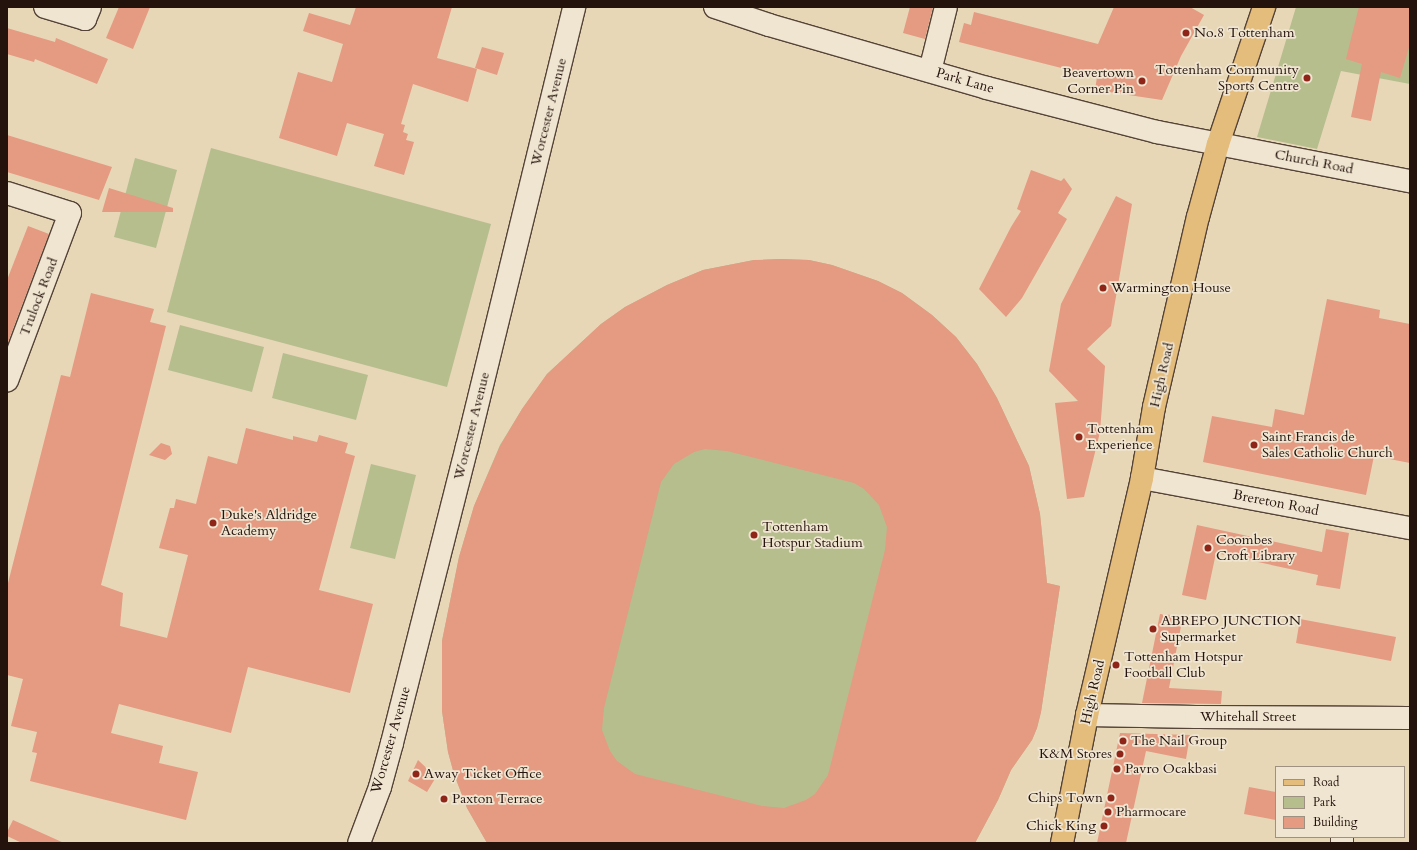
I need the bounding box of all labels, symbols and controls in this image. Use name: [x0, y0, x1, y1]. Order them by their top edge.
place label: No.8 Tottenham: [1194, 25, 1295, 41]
marker: No.8 Tottenham: [1181, 28, 1191, 38]
street label: Worcester Avenue: [527, 56, 571, 168]
place label: Tottenham Community Sports Centre: [1155, 62, 1299, 94]
street label: Park Lane: [934, 65, 996, 97]
place label: Beavertown Corner Pin: [1062, 65, 1134, 98]
marker: Tottenham Community Sports Centre: [1302, 73, 1312, 83]
marker: Beavertown Corner Pin: [1137, 76, 1147, 86]
street label: Church Road: [1273, 146, 1355, 178]
street label: Trulock Road: [16, 255, 62, 339]
place label: Warmington House: [1111, 280, 1231, 296]
marker: Warmington House: [1098, 283, 1108, 293]
street label: High Road: [1146, 341, 1178, 409]
street label: Worcester Avenue: [450, 370, 494, 482]
place label: Tottenham Experience: [1087, 421, 1154, 454]
place label: Saint Francis de Sales Catholic Church: [1262, 429, 1393, 462]
marker: Tottenham Experience: [1074, 432, 1084, 442]
marker: Saint Francis de Sales Catholic Church: [1249, 440, 1259, 450]
street label: Brereton Road: [1232, 486, 1320, 520]
place label: Duke's Aldridge Academy: [221, 507, 317, 540]
marker: Duke's Aldridge Academy: [208, 518, 218, 528]
place label: Tottenham Hotspur Stadium: [762, 519, 863, 552]
marker: Tottenham Hotspur Stadium: [749, 530, 759, 540]
place label: Coombes Croft Library: [1216, 532, 1295, 564]
marker: Coombes Croft Library: [1203, 543, 1213, 553]
place label: ABREPO JUNCTION Supermarket: [1161, 613, 1301, 646]
marker: ABREPO JUNCTION Supermarket: [1148, 624, 1158, 634]
place label: Tottenham Hotspur Football Club: [1124, 649, 1243, 682]
street label: High Road: [1077, 658, 1109, 726]
marker: Tottenham Hotspur Football Club: [1111, 660, 1121, 670]
street label: Worcester Avenue: [368, 685, 414, 795]
street label: Whitehall Street: [1200, 709, 1296, 725]
place label: The Nail Group: [1131, 733, 1227, 749]
marker: The Nail Group: [1118, 736, 1128, 746]
place label: K&M Stores: [1039, 746, 1112, 762]
marker: K&M Stores: [1115, 749, 1125, 759]
place label: Pavro Ocakbasi: [1125, 761, 1217, 777]
marker: Pavro Ocakbasi: [1112, 764, 1122, 774]
place label: Away Ticket Office: [424, 766, 542, 782]
legend: [1275, 766, 1405, 838]
marker: Away Ticket Office: [411, 769, 421, 779]
text: Road: [1313, 774, 1339, 790]
place label: Chips Town: [1028, 790, 1103, 806]
place label: Paxton Terrace: [452, 791, 543, 807]
marker: Chips Town: [1106, 793, 1116, 803]
marker: Paxton Terrace: [439, 794, 449, 804]
text: Park: [1313, 794, 1336, 810]
place label: Pharmocare: [1116, 804, 1186, 820]
marker: Pharmocare: [1103, 807, 1113, 817]
text: Building: [1313, 814, 1357, 830]
place label: Chick King: [1026, 818, 1096, 834]
marker: Chick King: [1099, 821, 1109, 831]

